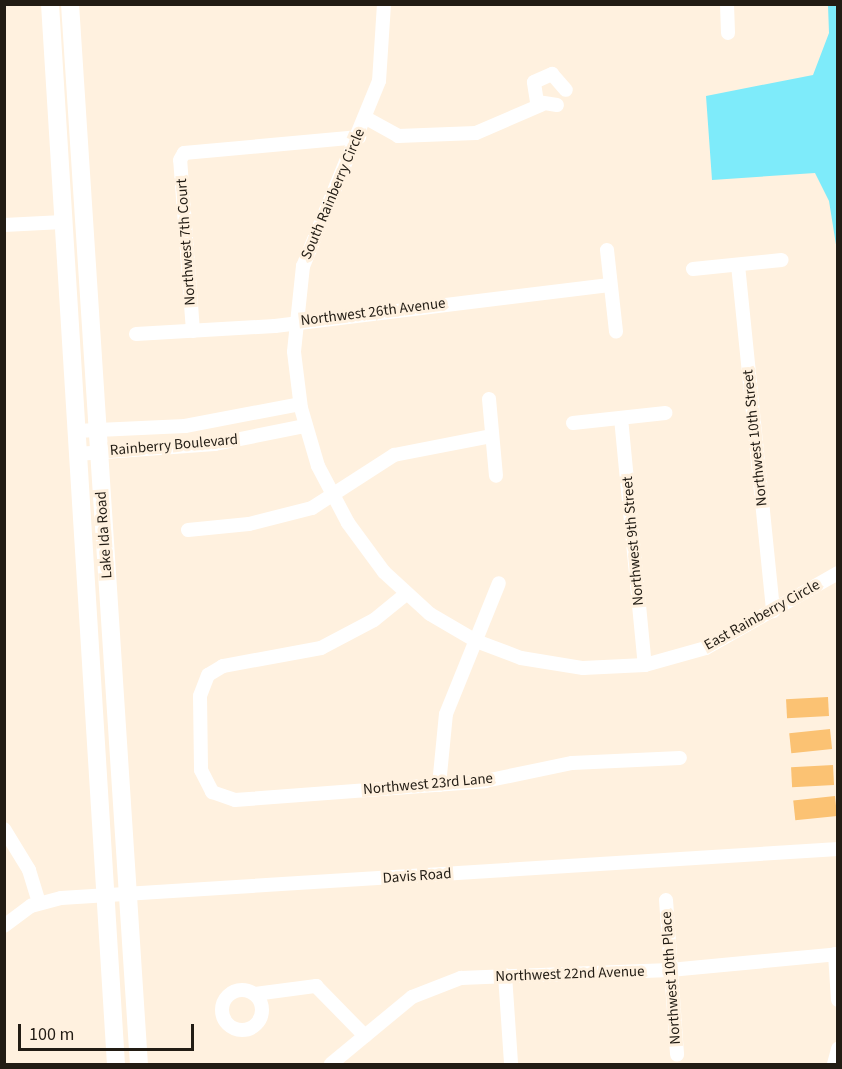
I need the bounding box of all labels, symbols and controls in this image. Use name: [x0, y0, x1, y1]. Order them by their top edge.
street label: South Rainberry Circle: [297, 126, 369, 262]
street label: Northwest 7th Court: [173, 178, 199, 306]
street label: Northwest 26th Avenue: [300, 294, 446, 330]
street label: Northwest 10th Street: [739, 369, 771, 507]
street label: Rainberry Boulevard: [109, 430, 239, 460]
street label: Northwest 9th Street: [618, 476, 648, 606]
street label: Lake Ida Road: [92, 491, 116, 579]
street label: East Rainberry Circle: [701, 576, 823, 654]
street label: Northwest 23rd Lane: [362, 769, 494, 799]
street label: Davis Road: [382, 865, 452, 887]
street label: Northwest 10th Place: [657, 911, 685, 1045]
street label: Northwest 22nd Avenue: [495, 962, 645, 986]
scale bar: [21, 1012, 196, 1050]
text: 100 m: [29, 1022, 74, 1047]

